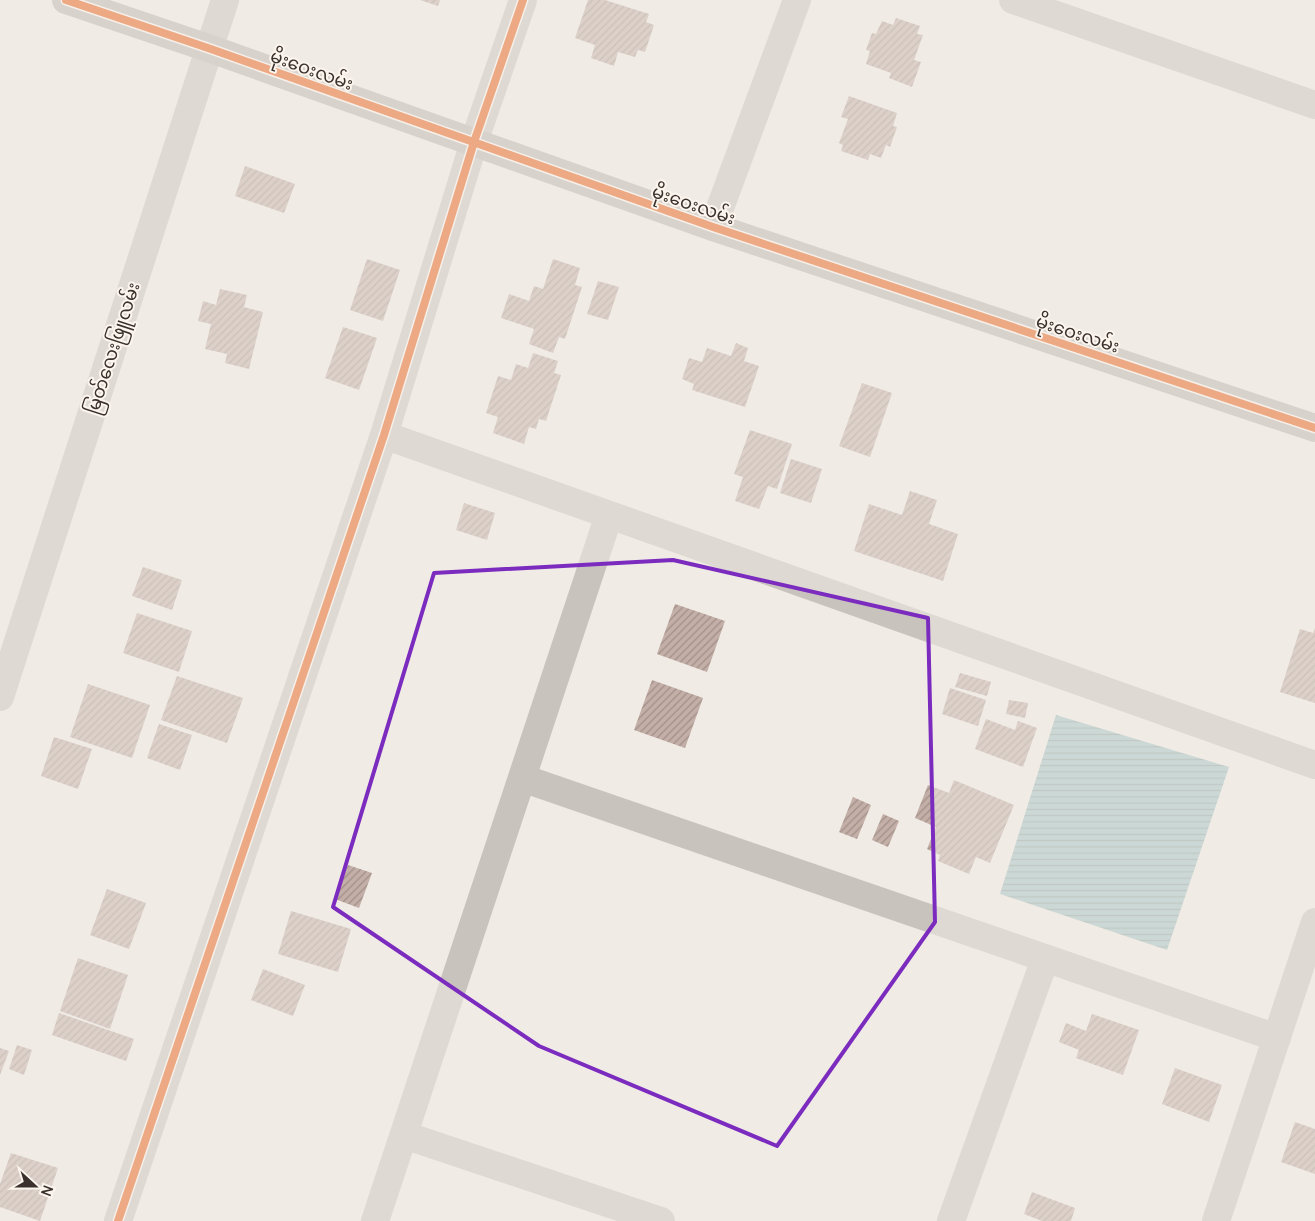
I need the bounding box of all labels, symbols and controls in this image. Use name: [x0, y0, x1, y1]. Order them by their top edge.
street label: မိုးဝေးလမ်း: [266, 42, 357, 99]
street label: မိုးဝေးလမ်း: [648, 178, 739, 233]
street label: မြတ်လေးဖြူလမ်း: [79, 279, 148, 418]
street label: မိုးဝေးလမ်း: [1032, 307, 1123, 362]
north arrow: [10, 1161, 60, 1211]
text: N: [37, 1183, 58, 1199]

